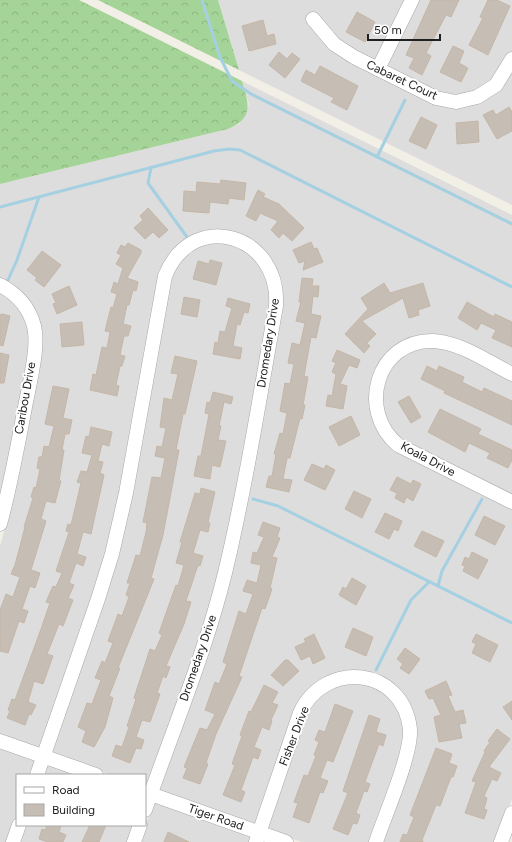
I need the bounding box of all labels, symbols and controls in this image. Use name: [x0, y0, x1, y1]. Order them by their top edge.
scale bar: [368, 16, 440, 42]
text: 50 m: [374, 23, 402, 37]
street label: Cabaret Court: [364, 57, 440, 103]
street label: Dromedary Drive: [254, 297, 282, 389]
street label: Caribou Drive: [12, 360, 38, 435]
street label: Koala Drive: [398, 439, 458, 479]
street label: Dromedary Drive: [177, 613, 219, 703]
street label: Fisher Drive: [276, 704, 312, 768]
legend: [16, 774, 146, 826]
text: Road: [52, 783, 80, 797]
street label: Tiger Road: [186, 801, 246, 833]
text: Building: [52, 803, 95, 817]

